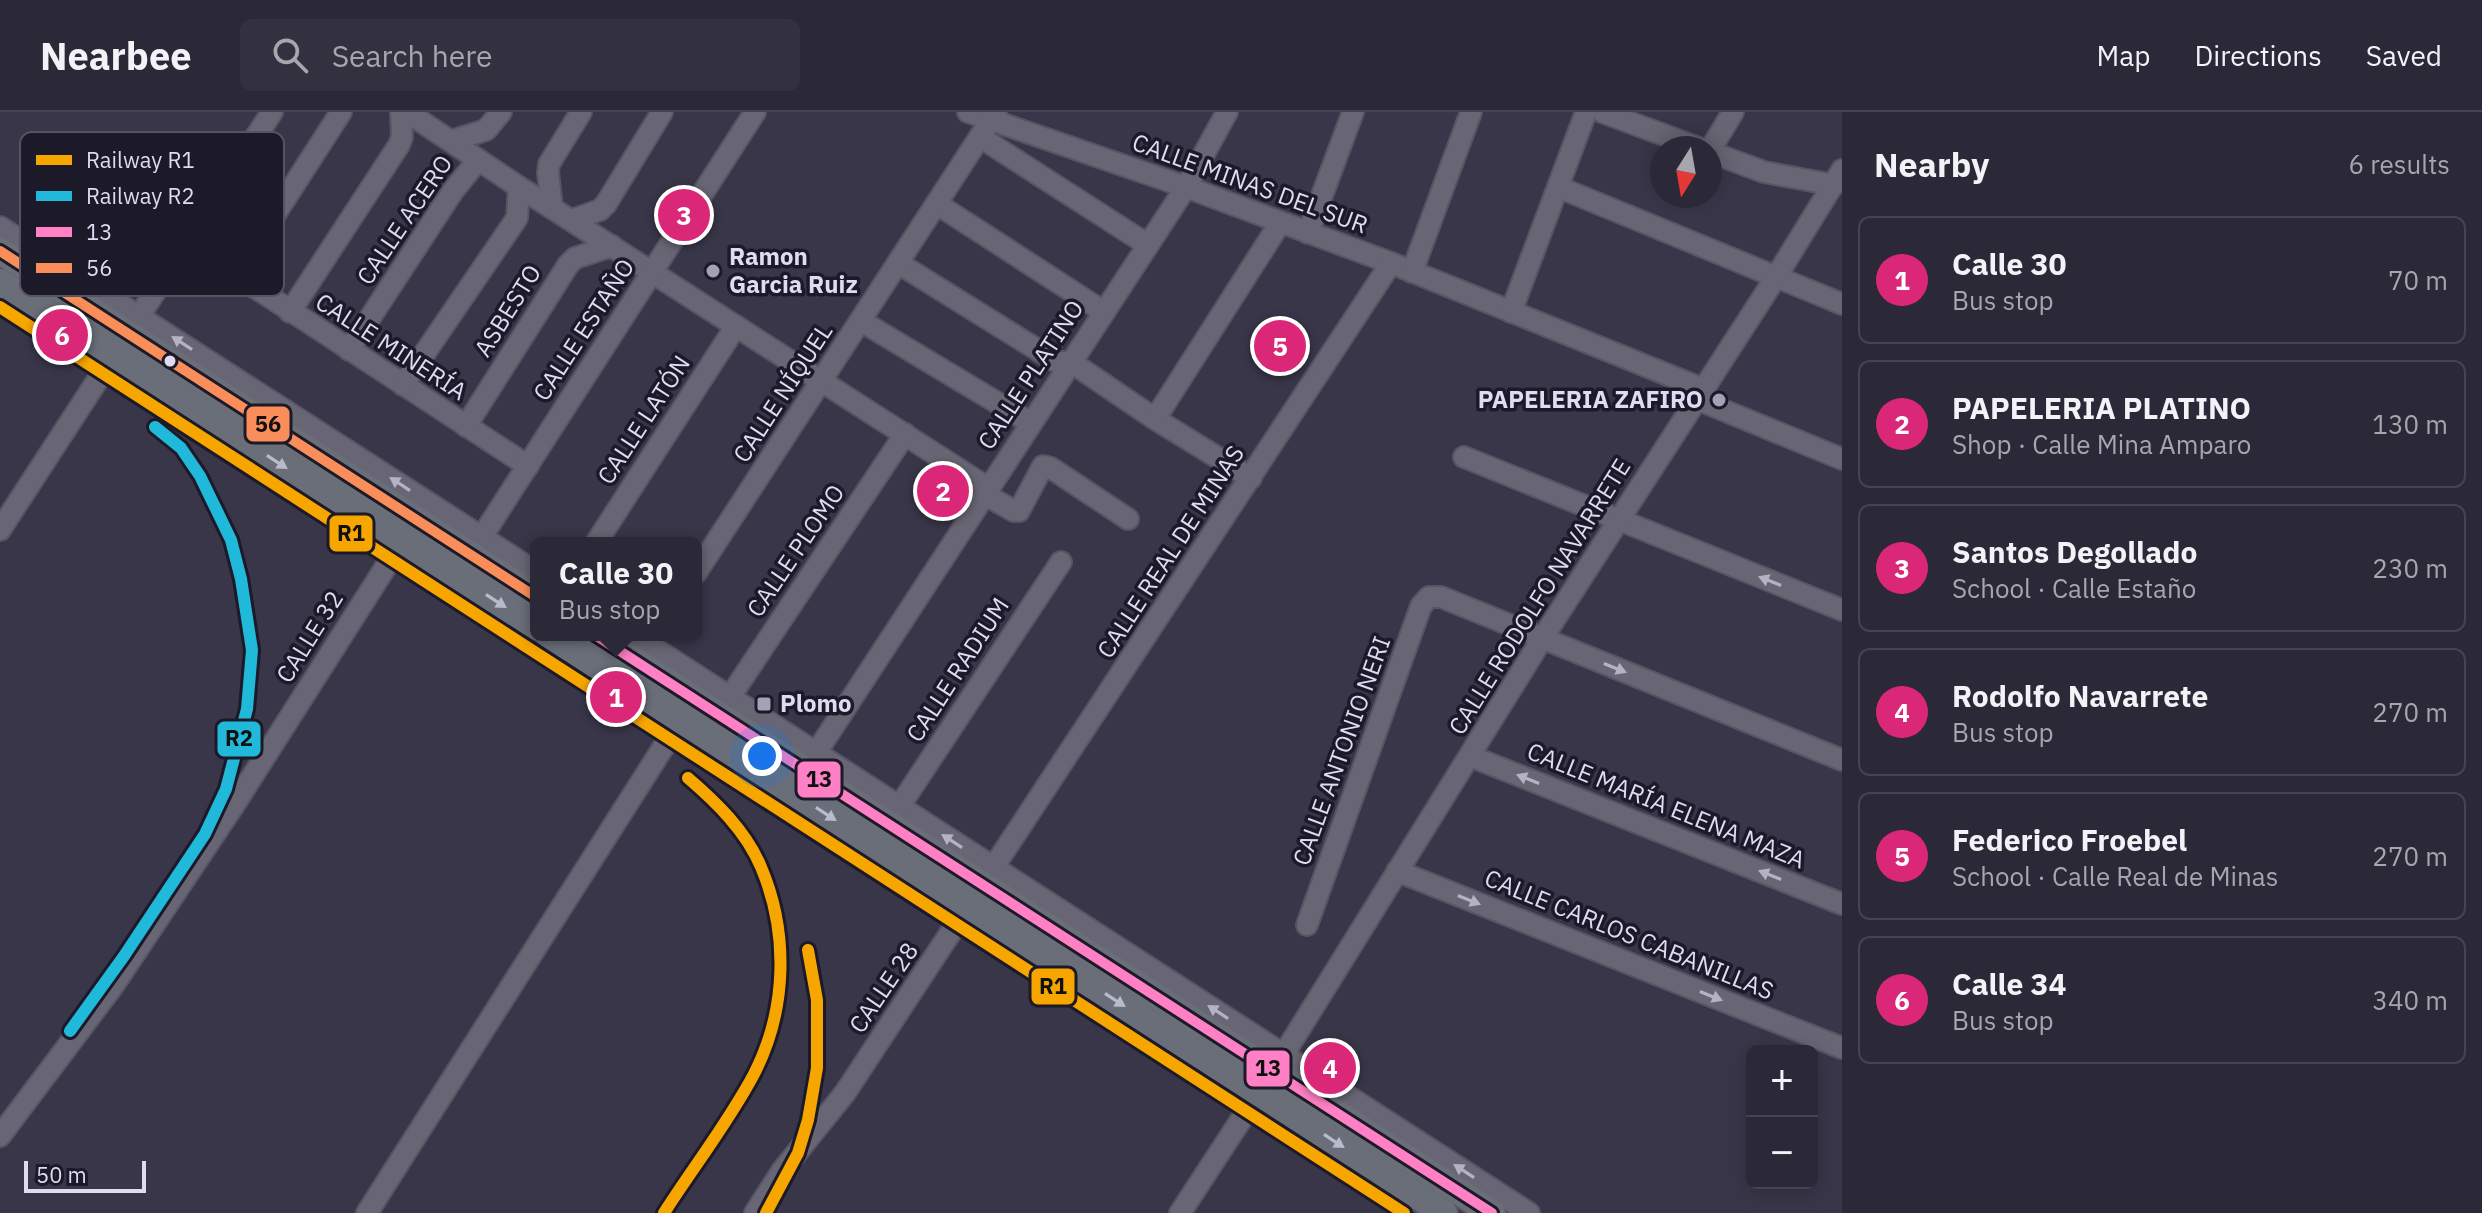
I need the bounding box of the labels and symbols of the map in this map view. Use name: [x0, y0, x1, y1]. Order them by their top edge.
street label: CALLE MINAS DEL SUR: [1128, 126, 1373, 241]
legend: [20, 132, 284, 296]
north arrow: [1650, 136, 1722, 208]
text: Railway R1: [86, 145, 195, 174]
street label: CALLE ACERO: [349, 148, 459, 291]
text: Railway R2: [86, 181, 195, 210]
pin: 3: [658, 185, 710, 245]
text: 13: [86, 217, 112, 246]
place label: Ramon Garcia Ruiz: [729, 240, 858, 300]
street label: CALLE ESTAÑO: [525, 252, 641, 407]
text: 56: [86, 253, 112, 282]
street label: ASBESTO: [466, 258, 548, 363]
marker: Ramon Garcia Ruiz: [704, 262, 722, 280]
street label: CALLE MINERÍA: [310, 285, 473, 407]
street label: CALLE PLATINO: [970, 294, 1090, 455]
pin: 6: [36, 305, 88, 365]
pin: 5: [1254, 316, 1306, 376]
street label: CALLE NÍQUEL: [725, 317, 839, 468]
one-way arrow: [171, 336, 192, 351]
street label: CALLE LATÓN: [590, 349, 697, 490]
unlabelled marker: [162, 353, 178, 369]
place label: PAPELERIA ZAFIRO: [1478, 383, 1703, 415]
marker: PAPELERIA ZAFIRO: [1710, 391, 1728, 409]
line badge: 56: [245, 405, 291, 443]
text: 56: [255, 409, 281, 438]
street label: CALLE REAL DE MINAS: [1089, 439, 1251, 664]
street label: CALLE RODOLFO NAVARRETE: [1441, 452, 1637, 741]
one-way arrow: [266, 454, 288, 468]
pin: 2: [917, 461, 969, 521]
one-way arrow: [389, 478, 411, 492]
street label: CALLE PLOMO: [739, 478, 851, 623]
line badge: R1: [328, 514, 374, 553]
text: R1: [337, 518, 365, 547]
one-way arrow: [1758, 574, 1782, 587]
street label: CALLE 32: [268, 584, 350, 689]
street label: CALLE RADIUM: [898, 591, 1016, 748]
one-way arrow: [486, 594, 507, 609]
street label: CALLE ANTONIO NERI: [1285, 632, 1397, 870]
one-way arrow: [1603, 662, 1627, 675]
pin: 1: [590, 667, 642, 727]
place label: Plomo: [780, 687, 852, 719]
marker: Plomo: [755, 695, 773, 713]
line badge: R2: [216, 720, 262, 758]
text: R2: [225, 723, 253, 752]
street label: CALLE MARÍA ELENA MAZA: [1523, 735, 1810, 876]
your location: [742, 736, 782, 776]
line badge: 13: [796, 760, 842, 799]
text: 13: [806, 764, 832, 793]
one-way arrow: [1516, 772, 1540, 785]
one-way arrow: [815, 806, 837, 820]
one-way arrow: [942, 834, 963, 849]
street label: CALLE CARLOS CABANILLAS: [1480, 861, 1779, 1007]
one-way arrow: [1758, 868, 1782, 881]
one-way arrow: [1457, 894, 1481, 907]
street label: CALLE 28: [841, 936, 925, 1039]
line badge: R1: [1030, 967, 1076, 1006]
text: R1: [1039, 971, 1067, 1000]
one-way arrow: [1699, 990, 1723, 1003]
one-way arrow: [1104, 993, 1126, 1007]
one-way arrow: [1207, 1006, 1229, 1020]
pin: 4: [1304, 1038, 1356, 1098]
line badge: 13: [1245, 1049, 1291, 1088]
text: 13: [1255, 1053, 1281, 1082]
one-way arrow: [1323, 1134, 1344, 1149]
scale bar: [24, 1157, 146, 1193]
one-way arrow: [1453, 1164, 1475, 1178]

